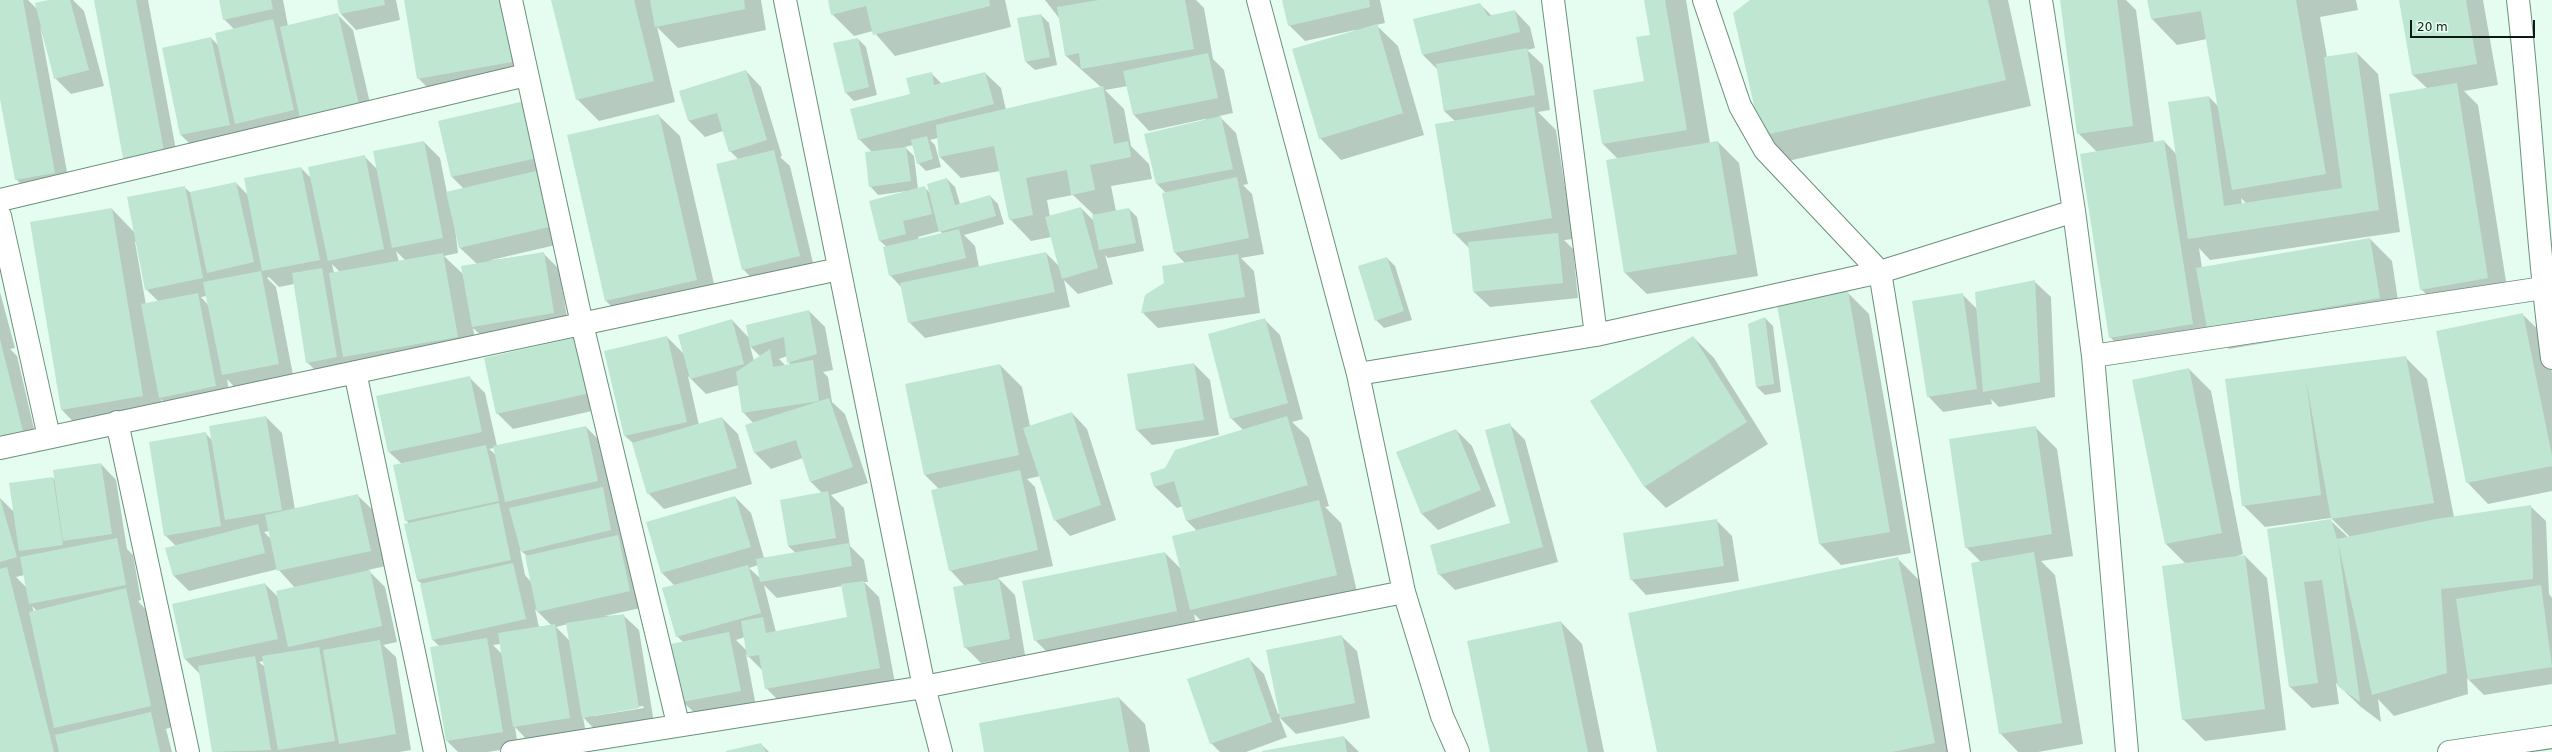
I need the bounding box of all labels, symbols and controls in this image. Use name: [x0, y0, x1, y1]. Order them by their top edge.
scale bar: [2412, 12, 2537, 38]
text: 20 m: [2417, 20, 2448, 34]

